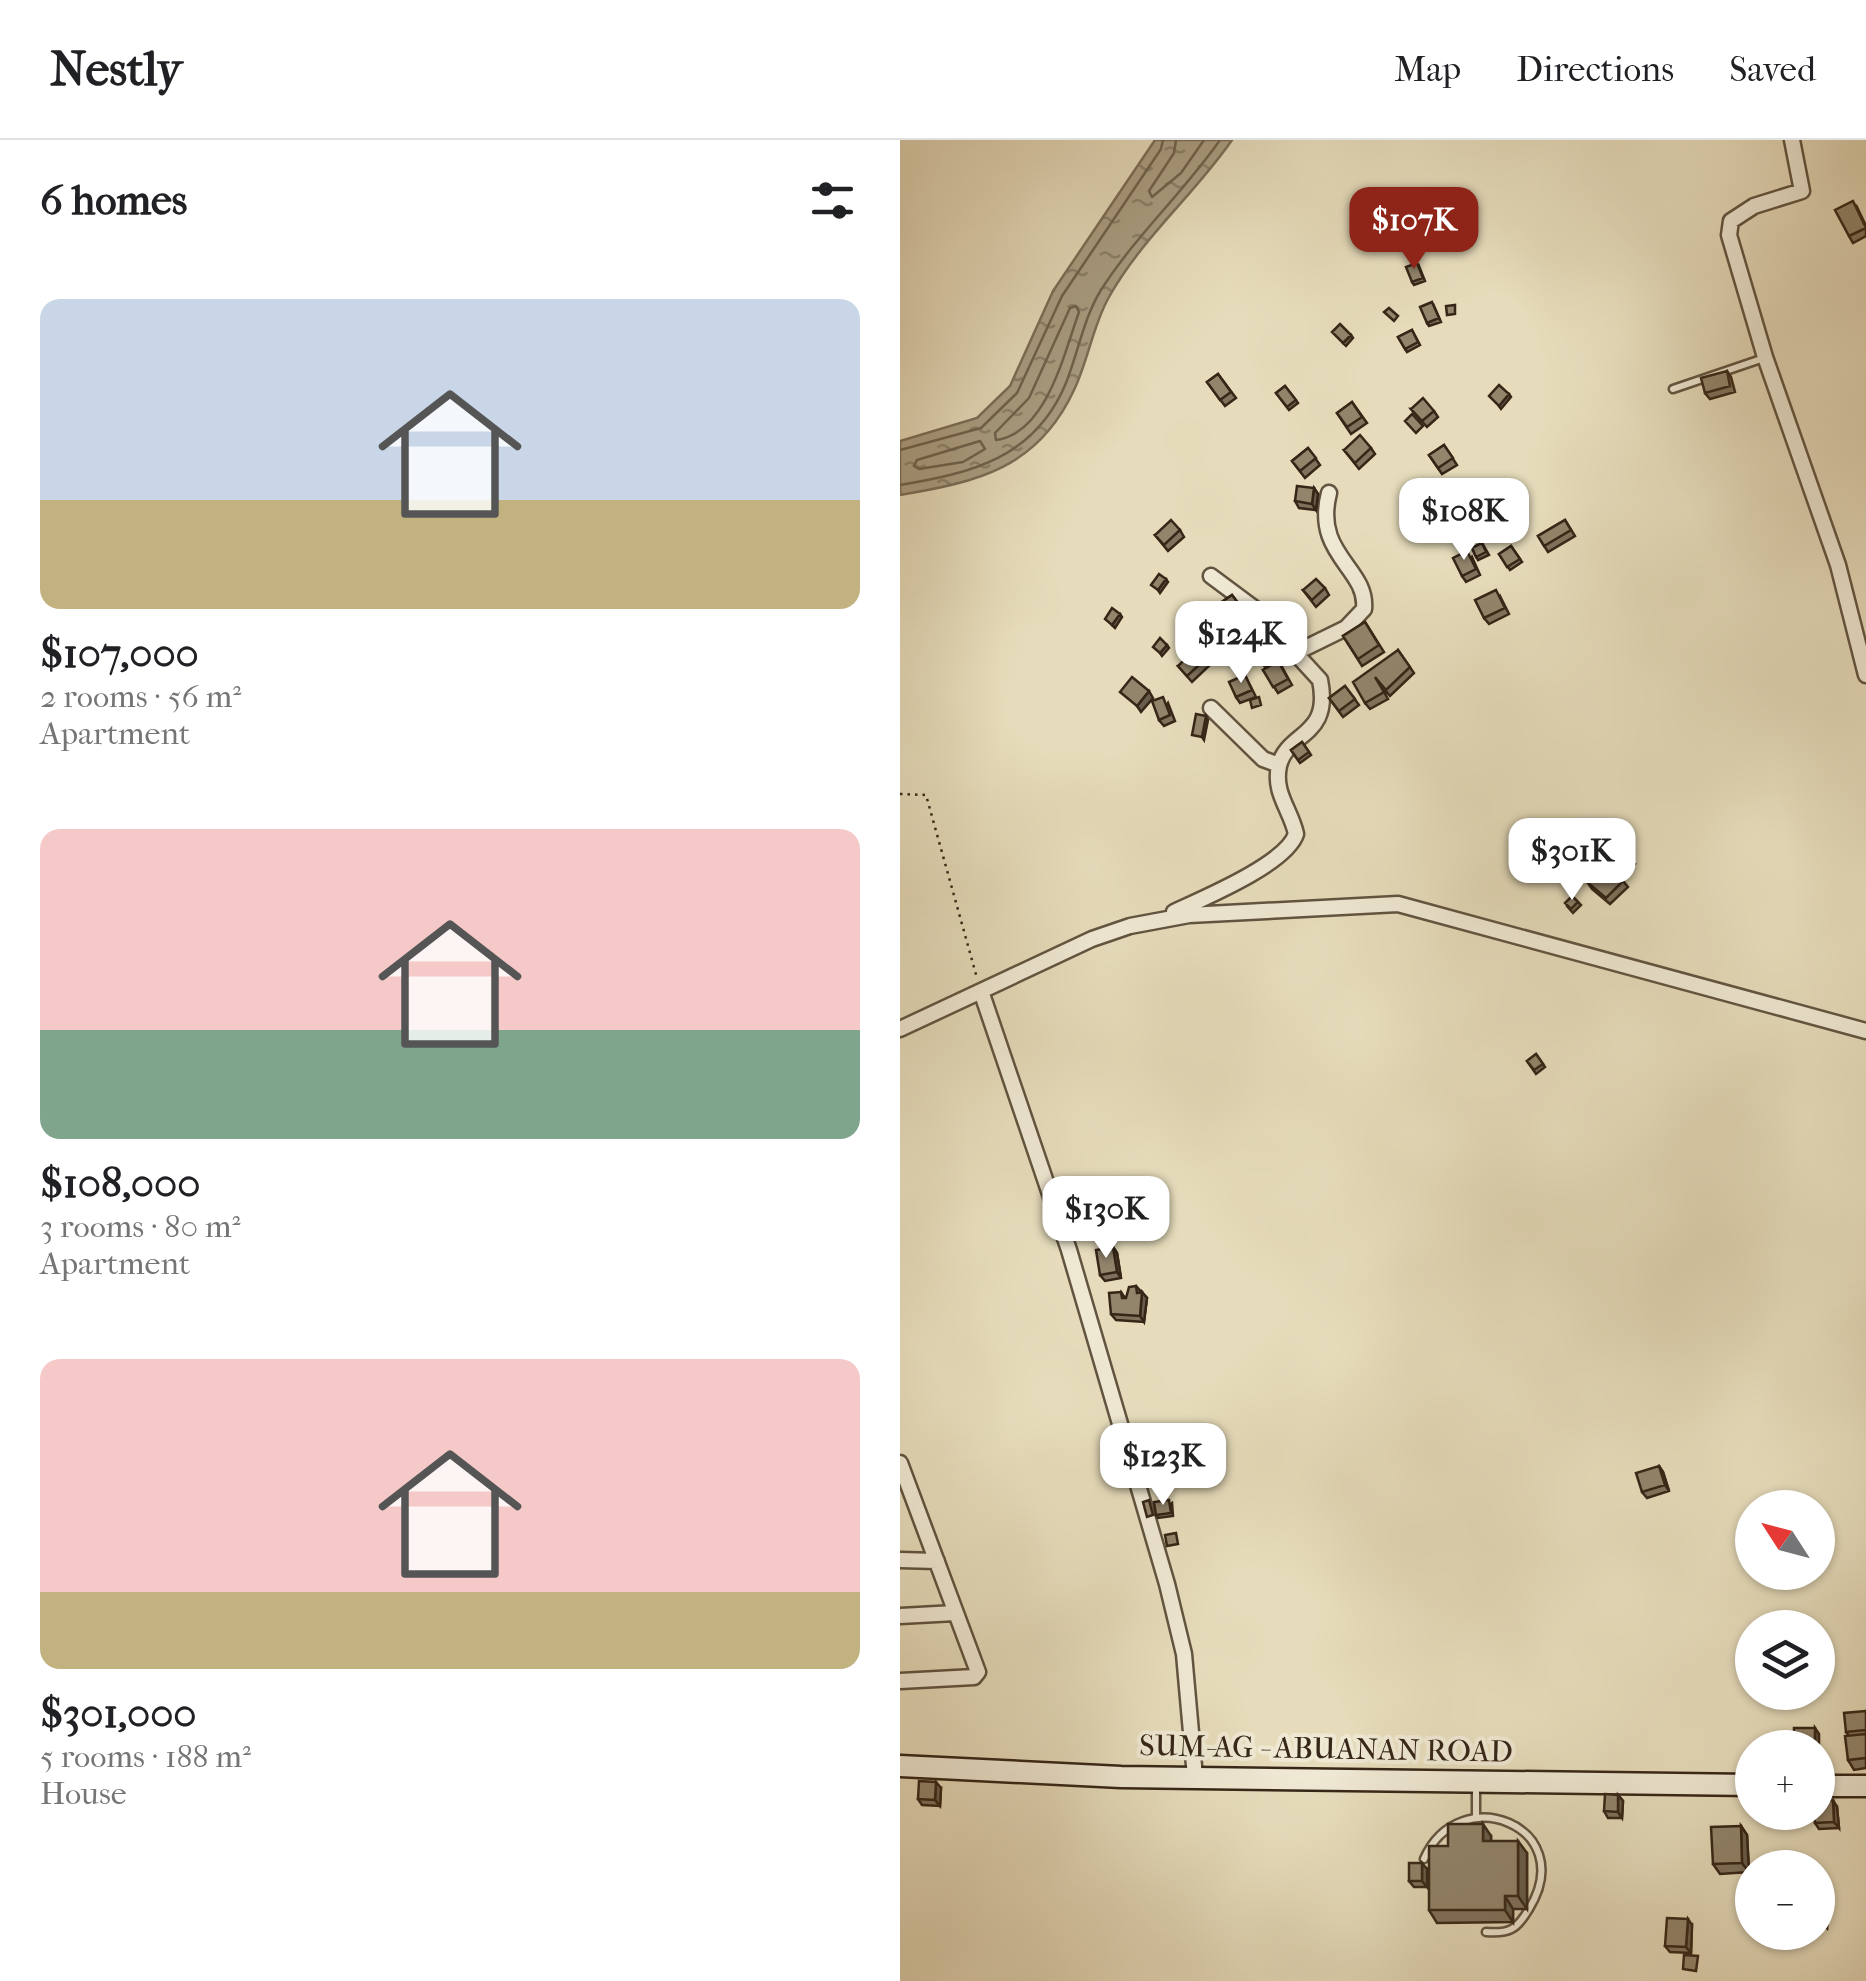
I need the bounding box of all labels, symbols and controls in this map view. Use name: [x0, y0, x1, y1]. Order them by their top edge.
text: Nestly: [50, 41, 182, 97]
text: Map: [1394, 49, 1461, 90]
text: Directions: [1516, 49, 1674, 90]
text: Saved: [1729, 49, 1816, 90]
icon: filters: [805, 173, 860, 228]
text: 6 homes: [40, 176, 187, 225]
pin: $107K: [1344, 187, 1484, 272]
text: $107K: [1371, 201, 1457, 238]
icon: home: [360, 364, 540, 544]
pin: $108K: [1394, 478, 1534, 563]
text: $108K: [1421, 492, 1507, 529]
pin: $124K: [1171, 601, 1311, 686]
text: $124K: [1197, 615, 1285, 652]
text: $107,000: [40, 629, 199, 678]
text: 2 rooms · 56 m²: [40, 678, 241, 715]
text: Apartment: [40, 715, 190, 752]
pin: $301K: [1502, 818, 1642, 903]
text: $301K: [1531, 832, 1613, 869]
icon: home: [360, 894, 540, 1074]
text: $108,000: [40, 1159, 200, 1208]
pin: $130K: [1036, 1176, 1176, 1261]
text: $130K: [1064, 1190, 1148, 1227]
text: 3 rooms · 80 m²: [40, 1208, 241, 1245]
text: Apartment: [40, 1245, 190, 1282]
pin: $123K: [1093, 1423, 1233, 1508]
icon: home: [360, 1424, 540, 1604]
text: $123K: [1122, 1437, 1204, 1474]
north arrow: [1735, 1490, 1835, 1590]
map controls: [1735, 1490, 1835, 1950]
button: layers: [1735, 1610, 1835, 1710]
text: $301,000: [40, 1689, 196, 1738]
street label: SUM-AG - ABUANAN ROAD: [1139, 1728, 1513, 1770]
button: +: [1735, 1730, 1835, 1830]
text: 5 rooms · 188 m²: [40, 1738, 251, 1775]
text: House: [40, 1775, 127, 1812]
button: −: [1735, 1850, 1835, 1950]

